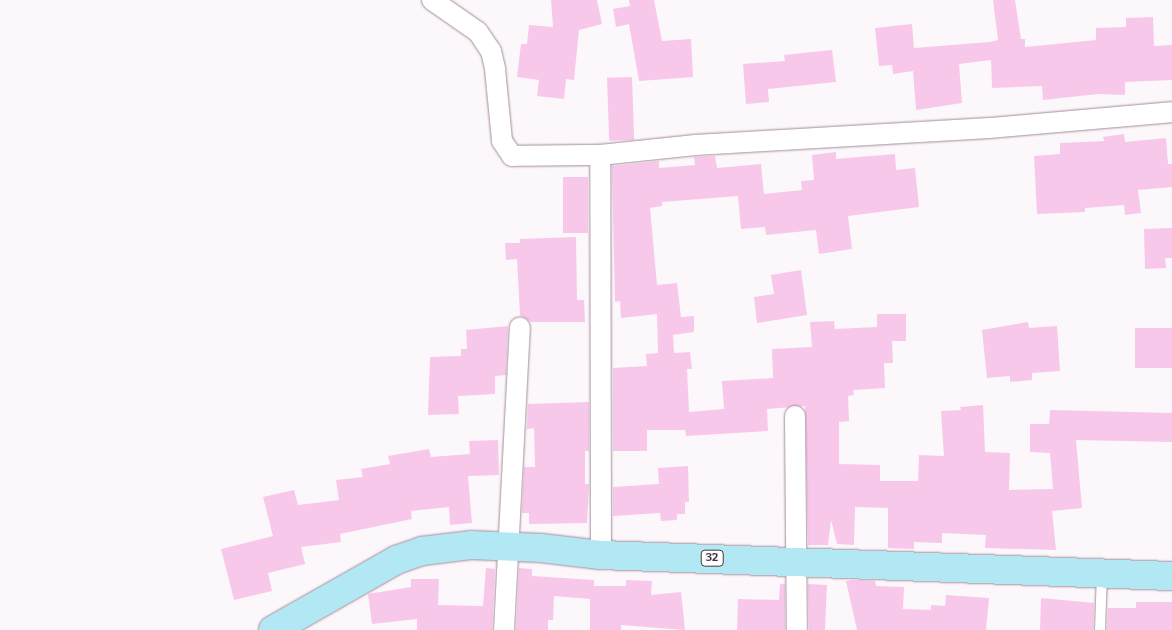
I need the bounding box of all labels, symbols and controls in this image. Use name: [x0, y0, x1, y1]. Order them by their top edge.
road number: 32: [700, 550, 724, 566]

